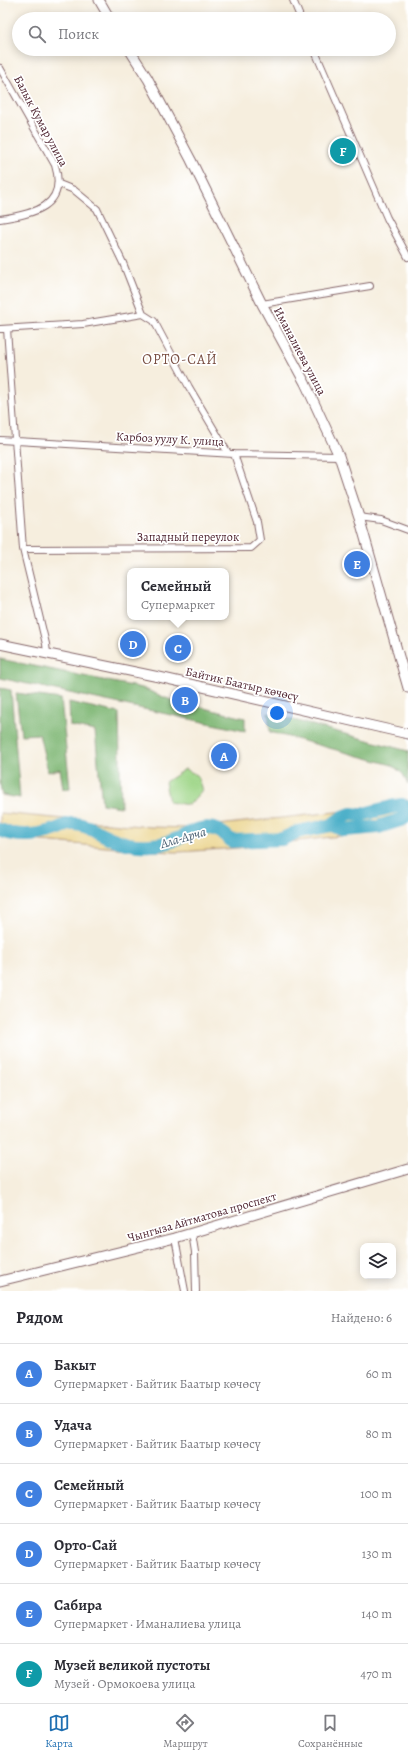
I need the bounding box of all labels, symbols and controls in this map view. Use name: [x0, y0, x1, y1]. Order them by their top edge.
search box: [12, 12, 396, 56]
icon: search: [26, 23, 48, 45]
text: Поиск: [58, 24, 99, 44]
street label: Балык Кумар улица: [10, 73, 72, 170]
pin: F: [330, 136, 356, 166]
street label: Иманалиева улица: [270, 304, 330, 398]
district label: ОРТО-САЙ: [142, 350, 218, 369]
street label: Карбоз уулу К. улица: [116, 428, 225, 450]
street label: Западный переулок: [137, 529, 239, 545]
pin: E: [344, 549, 370, 579]
popup: [127, 568, 229, 620]
text: Семейный: [141, 576, 211, 596]
text: Супермаркет: [141, 596, 215, 613]
pin: D: [120, 629, 146, 659]
pin: C: [165, 633, 191, 663]
street label: Байтик Баатыр көчөсү: [184, 663, 301, 705]
pin: B: [172, 685, 198, 715]
your location: [267, 703, 287, 723]
pin: A: [211, 741, 237, 771]
water label: Ала-Арча: [157, 823, 208, 852]
street label: Чынгыза Айтматова проспект: [126, 1188, 279, 1246]
map controls: [360, 1243, 396, 1279]
button: layers: [360, 1243, 396, 1279]
text: Рядом: [16, 1306, 63, 1329]
text: Найдено: 6: [331, 1309, 392, 1326]
text: Бакыт: [54, 1355, 96, 1375]
text: A: [25, 1365, 33, 1382]
text: 60 m: [366, 1365, 392, 1382]
text: Супермаркет · Байтик Баатыр көчөсү: [54, 1375, 261, 1392]
text: Удача: [54, 1415, 92, 1435]
text: B: [25, 1425, 33, 1442]
text: 80 m: [365, 1425, 392, 1442]
text: Супермаркет · Байтик Баатыр көчөсү: [54, 1435, 261, 1452]
text: Семейный: [54, 1475, 124, 1495]
text: C: [25, 1485, 33, 1502]
text: 100 m: [360, 1485, 392, 1502]
text: Супермаркет · Байтик Баатыр көчөсү: [54, 1495, 261, 1512]
text: Орто-Сай: [54, 1535, 117, 1555]
text: D: [24, 1545, 34, 1562]
text: 130 m: [362, 1545, 392, 1562]
text: Супермаркет · Байтик Баатыр көчөсү: [54, 1555, 261, 1572]
text: Сабира: [54, 1595, 102, 1615]
text: E: [25, 1605, 33, 1622]
text: 140 m: [361, 1605, 392, 1622]
text: Супермаркет · Иманалиева улица: [54, 1615, 241, 1632]
text: Музей великой пустоты: [54, 1655, 210, 1675]
text: F: [26, 1665, 32, 1682]
text: 470 m: [360, 1665, 392, 1682]
text: Музей · Ормокоева улица: [54, 1675, 196, 1692]
tab: Карта: [45, 1712, 73, 1751]
tab: Маршрут: [163, 1712, 208, 1751]
tab: Сохранённые: [298, 1712, 363, 1751]

